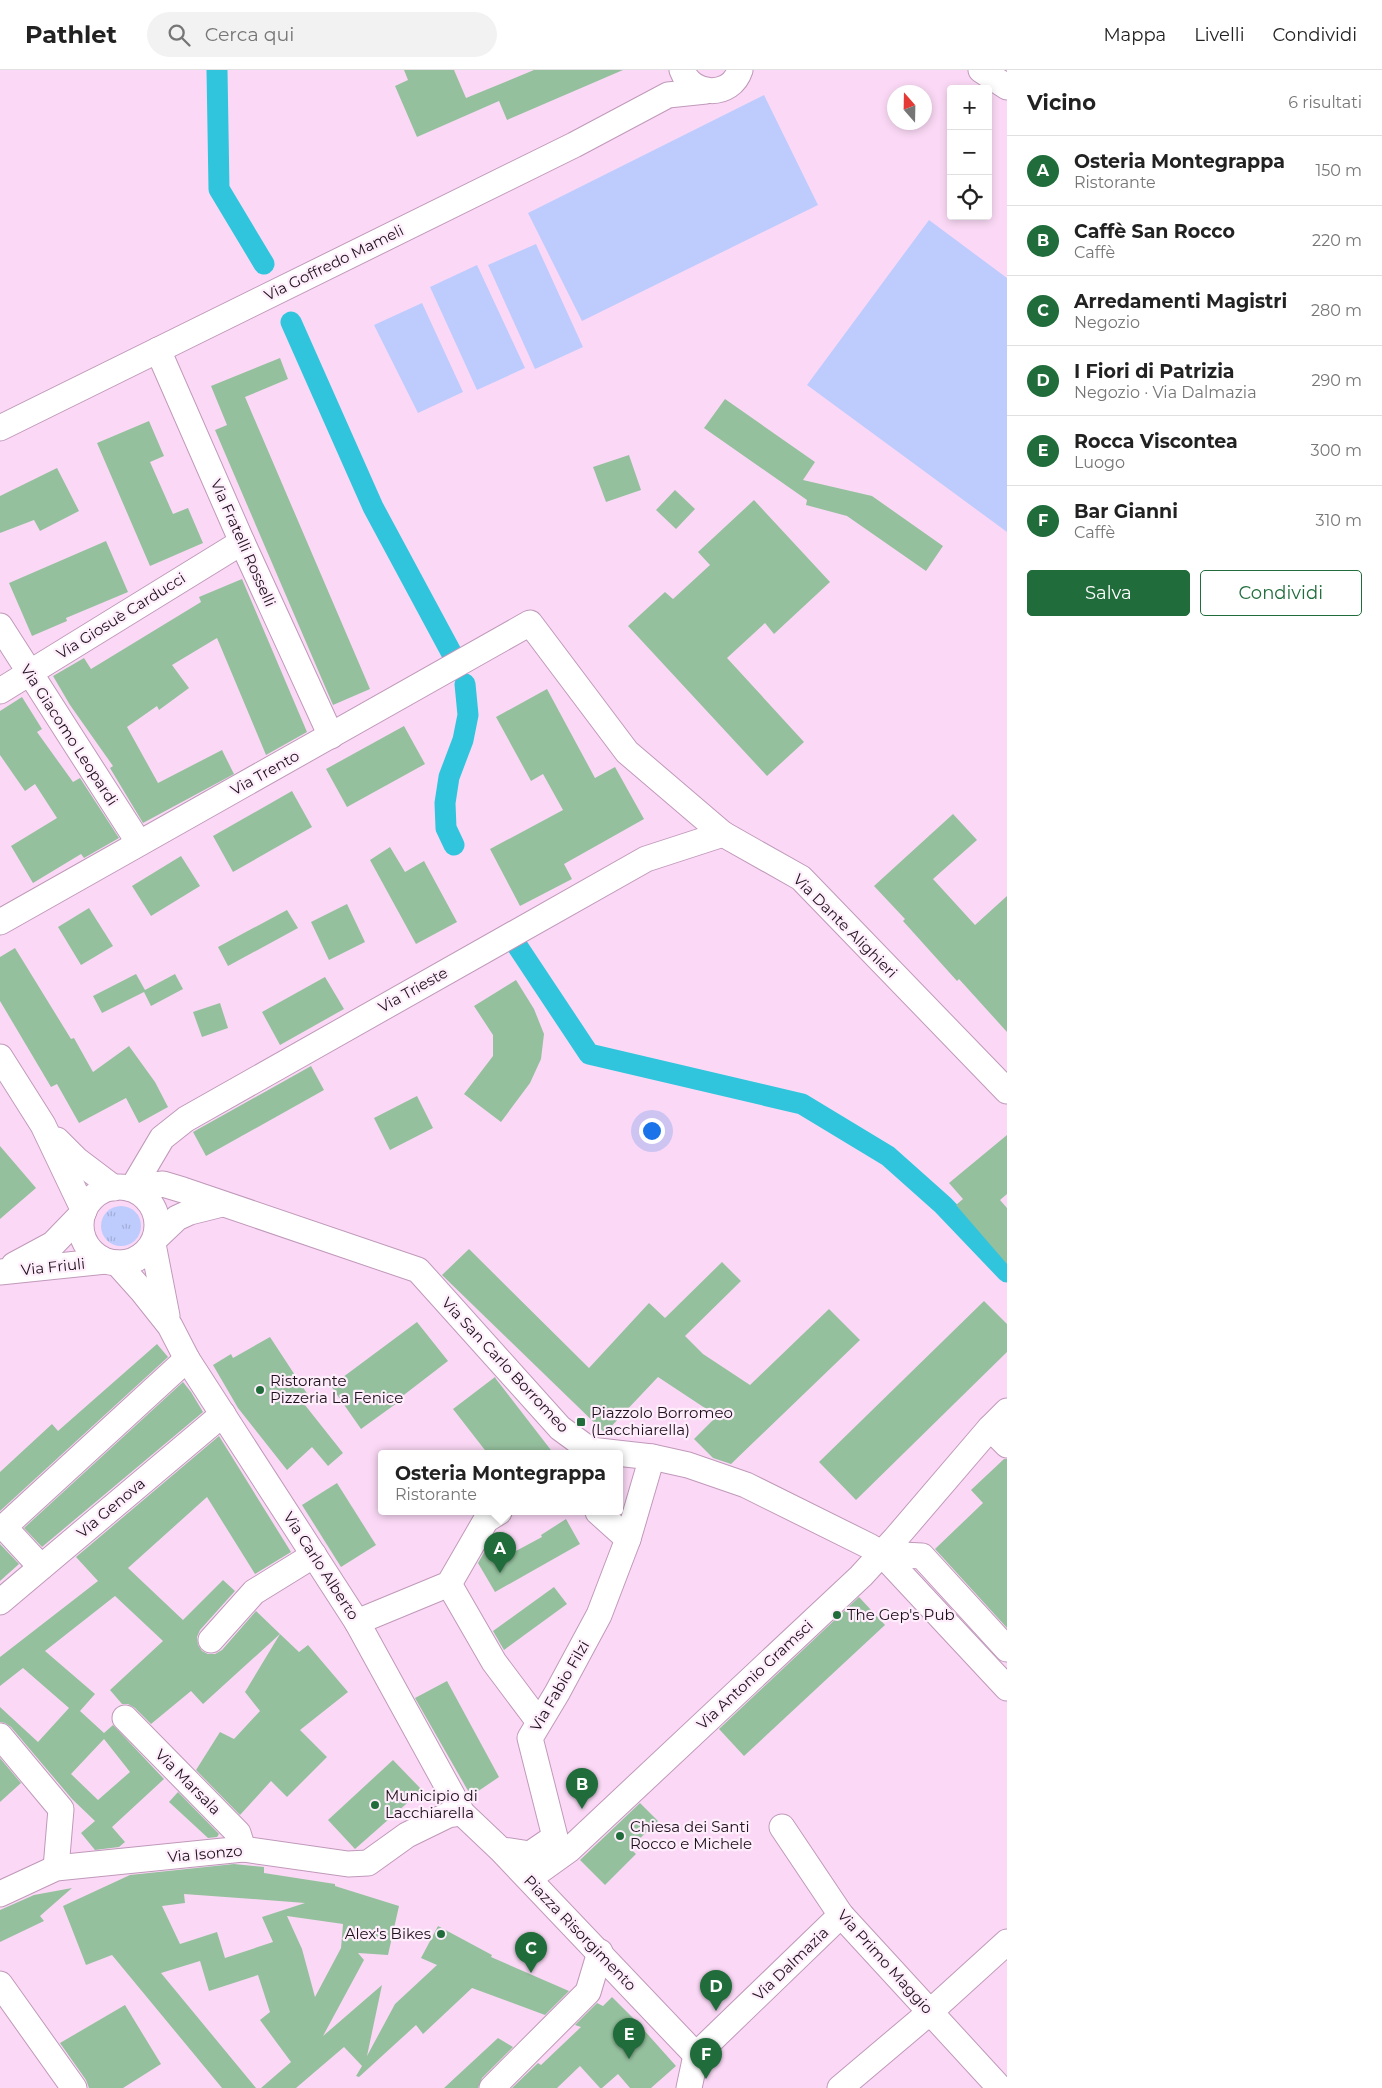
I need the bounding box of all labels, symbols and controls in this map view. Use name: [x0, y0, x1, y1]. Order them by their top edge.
search box: [147, 12, 497, 57]
text: Pathlet: [25, 20, 117, 49]
icon: search: [165, 21, 193, 49]
text: Cerca qui: [205, 23, 294, 46]
text: Mappa: [1103, 24, 1166, 46]
text: Livelli: [1194, 24, 1245, 46]
text: Condividi: [1273, 24, 1357, 46]
north arrow: [887, 85, 932, 130]
map controls: [947, 85, 992, 220]
button: +: [947, 85, 992, 130]
text: Vicino: [1027, 90, 1096, 115]
text: 6 risultati: [1288, 93, 1362, 112]
button: −: [947, 130, 992, 175]
text: Osteria Montegrappa: [1074, 150, 1285, 173]
text: A: [1037, 161, 1049, 180]
text: 150 m: [1315, 161, 1362, 180]
text: Ristorante: [1074, 173, 1156, 192]
button: locate: [947, 175, 992, 220]
text: Caffè San Rocco: [1074, 220, 1235, 243]
street label: Via Goffredo Mameli: [261, 221, 407, 305]
text: B: [1037, 231, 1049, 250]
text: 220 m: [1312, 231, 1362, 250]
text: Caffè: [1074, 243, 1115, 262]
text: Arredamenti Magistri: [1074, 290, 1287, 313]
text: C: [1037, 301, 1049, 320]
text: 280 m: [1311, 301, 1362, 320]
text: Negozio: [1074, 313, 1140, 332]
text: I Fiori di Patrizia: [1074, 360, 1235, 383]
text: D: [1036, 371, 1050, 390]
text: 290 m: [1311, 371, 1362, 390]
text: Negozio · Via Dalmazia: [1074, 383, 1257, 402]
text: Rocca Viscontea: [1074, 430, 1238, 453]
text: E: [1038, 441, 1048, 460]
text: 300 m: [1311, 441, 1362, 460]
text: Luogo: [1074, 453, 1125, 472]
street label: Via Fratelli Rosselli: [207, 476, 280, 610]
text: Bar Gianni: [1074, 500, 1178, 523]
text: F: [1038, 511, 1048, 530]
text: 310 m: [1315, 511, 1362, 530]
text: Caffè: [1074, 523, 1115, 542]
street label: Via Giosuè Carducci: [53, 568, 189, 663]
button: Salva: [1027, 570, 1190, 616]
button: Condividi: [1200, 570, 1362, 616]
street label: Via Giacomo Leopardi: [17, 661, 122, 809]
street label: Via Trento: [227, 746, 302, 799]
street label: Via Dante Alighieri: [789, 870, 901, 982]
street label: Via Trieste: [375, 963, 451, 1016]
your location: [639, 1118, 665, 1144]
street label: Via Friuli: [20, 1254, 86, 1279]
street label: Via San Carlo Borromeo: [438, 1293, 573, 1436]
place label: Ristorante Pizzeria La Fenice: [270, 1371, 403, 1407]
marker: Ristorante Pizzeria La Fenice: [254, 1384, 266, 1396]
place label: Piazzolo Borromeo (Lacchiarella): [591, 1403, 733, 1439]
marker: Piazzolo Borromeo (Lacchiarella): [575, 1416, 587, 1428]
popup: [378, 1450, 623, 1515]
text: Osteria Montegrappa: [395, 1462, 606, 1485]
street label: Via Genova: [73, 1473, 149, 1542]
text: Ristorante: [395, 1485, 477, 1504]
street label: Via Carlo Alberto: [279, 1508, 363, 1623]
pin: A: [484, 1532, 516, 1573]
place label: The Gep's Pub: [847, 1605, 955, 1624]
marker: The Gep's Pub: [831, 1609, 843, 1621]
street label: Via Antonio Gramsci: [693, 1616, 817, 1733]
street label: Via Fabio Filzi: [526, 1637, 593, 1735]
street label: Via Marsala: [152, 1745, 225, 1818]
pin: B: [566, 1768, 598, 1809]
place label: Municipio di Lacchiarella: [385, 1786, 478, 1822]
marker: Municipio di Lacchiarella: [369, 1799, 381, 1811]
place label: Chiesa dei Santi Rocco e Michele: [630, 1817, 752, 1853]
marker: Chiesa dei Santi Rocco e Michele: [614, 1830, 626, 1842]
street label: Via Isonzo: [167, 1841, 243, 1866]
street label: Piazza Risorgimento: [520, 1871, 641, 1995]
street label: Via Primo Maggio: [834, 1906, 937, 2018]
street label: Via Dalmazia: [749, 1923, 832, 2004]
place label: Alex's Bikes: [345, 1924, 431, 1943]
marker: Alex's Bikes: [435, 1928, 447, 1940]
pin: C: [515, 1932, 547, 1973]
pin: D: [700, 1970, 732, 2011]
pin: E: [613, 2018, 645, 2059]
pin: F: [690, 2038, 722, 2079]

